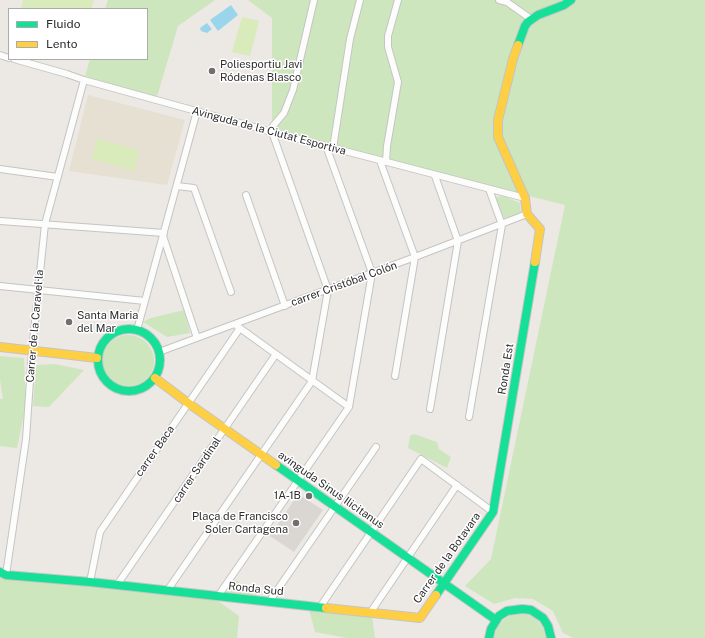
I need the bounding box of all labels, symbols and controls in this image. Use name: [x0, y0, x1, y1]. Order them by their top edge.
legend: [8, 8, 148, 60]
text: Fluido: [46, 17, 81, 31]
text: Lento: [46, 37, 77, 51]
place label: Poliesportiu Javi Ródenas Blasco: [220, 58, 302, 84]
marker: Poliesportiu Javi Ródenas Blasco: [207, 66, 217, 76]
street label: Avinguda de la Ciutat Esportiva: [190, 104, 348, 158]
street label: carrer Cristóbal Colón: [289, 259, 399, 309]
street label: Carrer de la Caravel·la: [23, 269, 47, 383]
place label: Santa Maria del Mar: [77, 309, 138, 335]
marker: Santa Maria del Mar: [64, 317, 74, 327]
street label: Ronda Est: [495, 342, 517, 396]
street label: carrer Baca: [133, 423, 177, 479]
street label: carrer Sardinal: [170, 435, 224, 505]
street label: avinguda Sinus Ilicitanus: [275, 448, 387, 532]
place label: 1A-1B: [274, 489, 301, 503]
marker: 1A-1B: [304, 491, 314, 501]
place label: Plaça de Francisco Soler Cartagena: [192, 510, 288, 536]
street label: Carrer de la Botavara: [411, 510, 483, 606]
marker: Plaça de Francisco Soler Cartagena: [291, 518, 301, 528]
street label: Ronda Sud: [228, 580, 284, 598]

